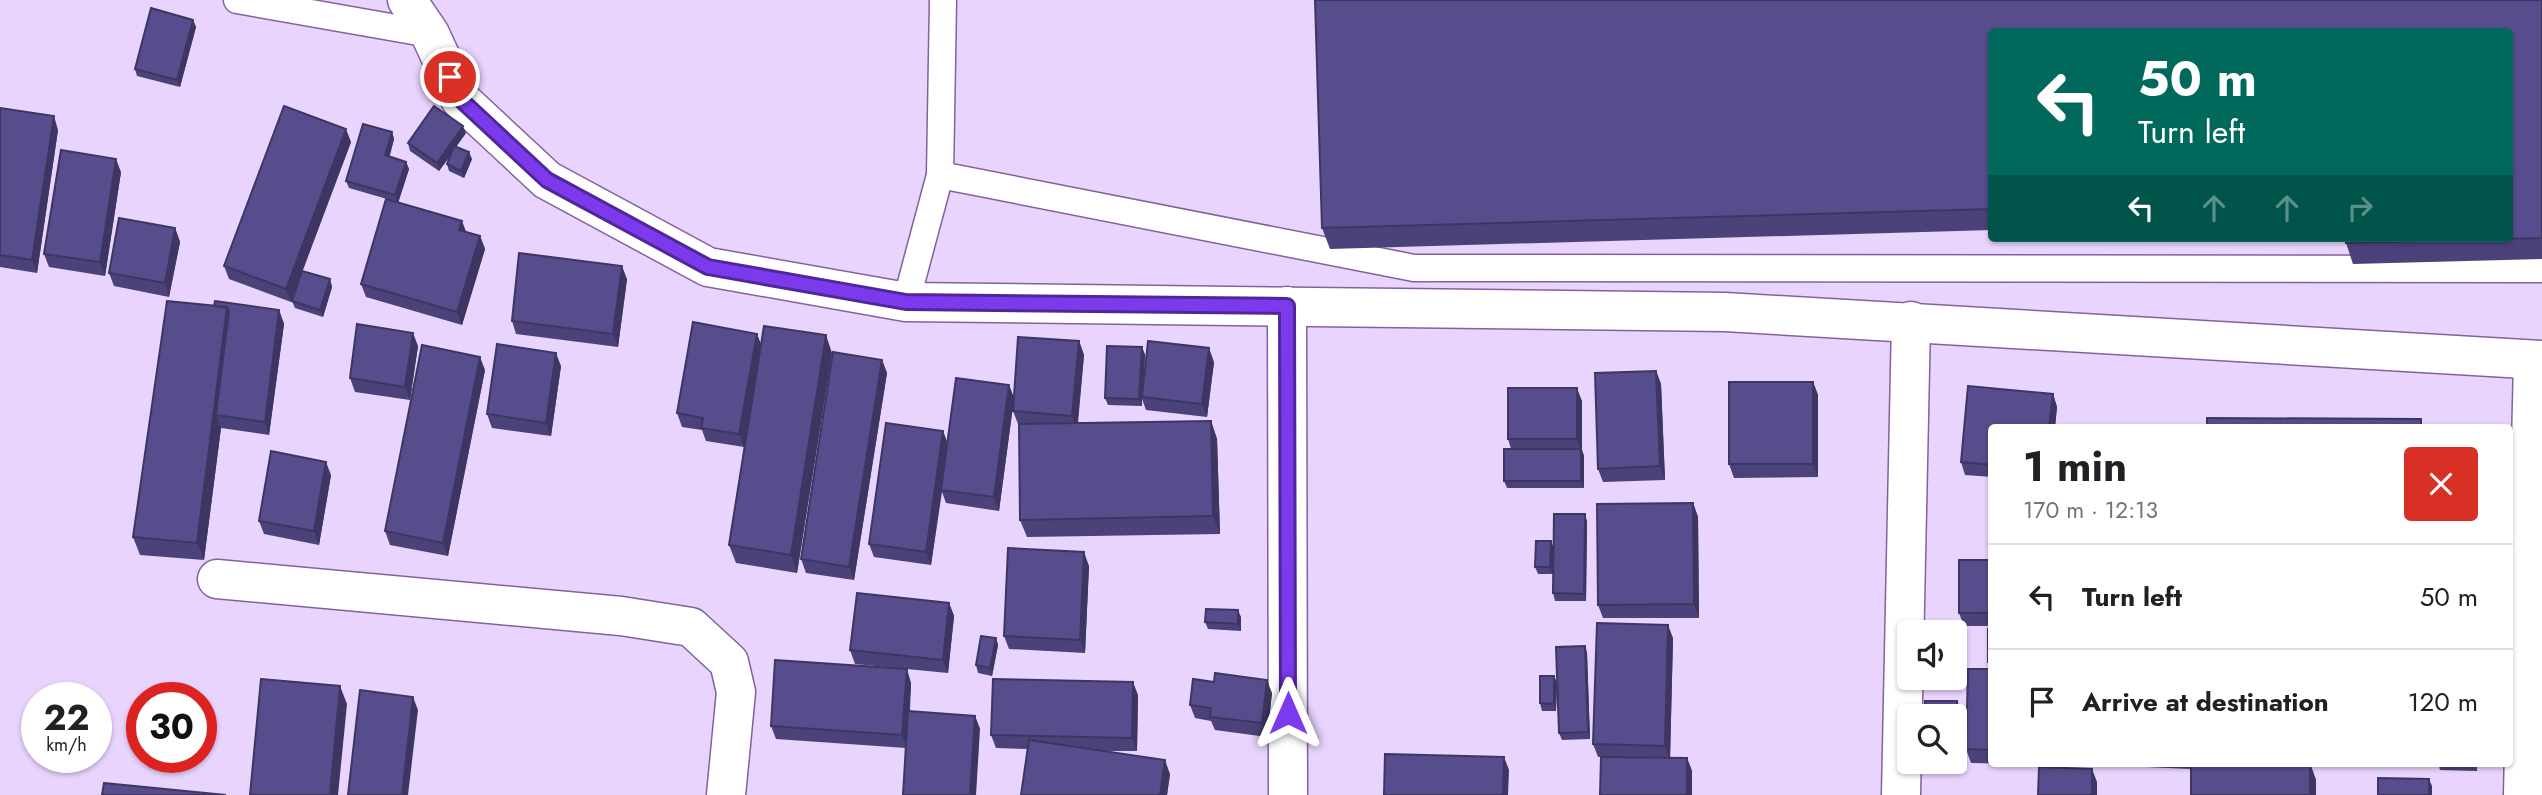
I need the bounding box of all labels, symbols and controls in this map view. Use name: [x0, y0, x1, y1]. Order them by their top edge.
text: 50 m: [2138, 44, 2257, 114]
pin: [420, 47, 480, 107]
icon: left: [2023, 56, 2114, 147]
icon: arrive: [431, 58, 469, 96]
text: Turn left: [2138, 109, 2245, 155]
icon: left: [2122, 189, 2160, 227]
icon: ahead: [2195, 189, 2233, 227]
icon: ahead: [2268, 189, 2306, 227]
icon: right: [2341, 189, 2379, 227]
text: 1 min: [2023, 436, 2127, 497]
button: close: [2404, 447, 2478, 521]
text: 170 m · 12:13: [2023, 493, 2158, 527]
icon: left: [2023, 578, 2061, 616]
text: Turn left: [2082, 578, 2182, 616]
text: 50 m: [2420, 578, 2478, 616]
map controls: [1897, 620, 1967, 774]
button: sound: [1897, 620, 1967, 690]
position arrow: [1251, 676, 1325, 750]
speed limit sign: 30: [126, 682, 217, 773]
icon: arrive: [2023, 683, 2061, 721]
text: Arrive at destination: [2082, 683, 2329, 721]
text: 120 m: [2408, 683, 2478, 721]
text: 22: [44, 693, 89, 743]
button: search: [1897, 704, 1967, 774]
text: km/h: [46, 732, 87, 758]

